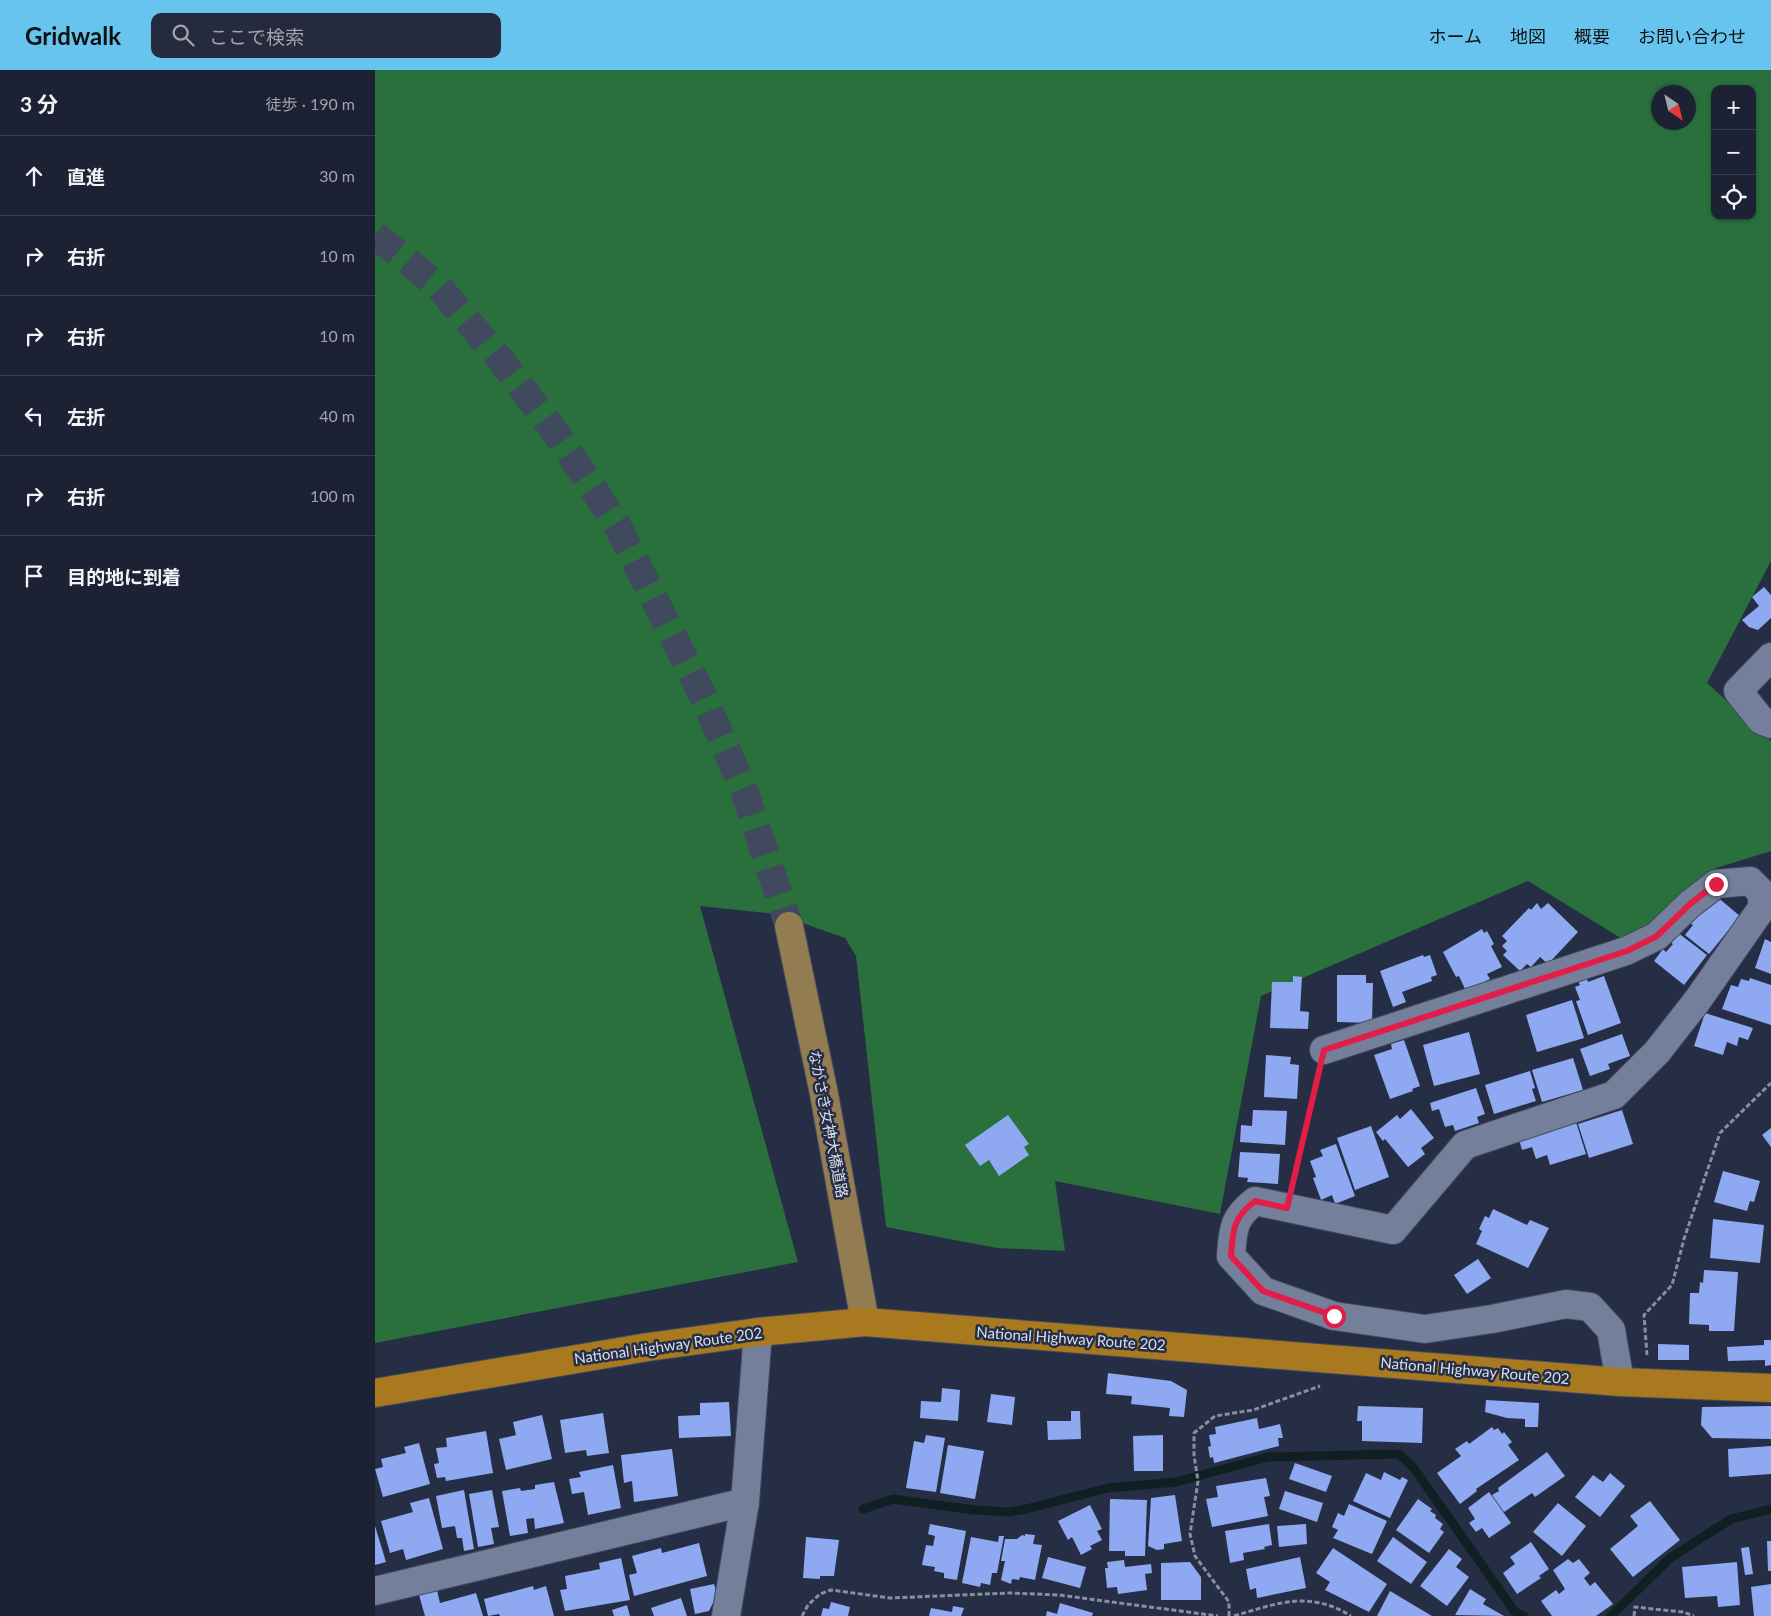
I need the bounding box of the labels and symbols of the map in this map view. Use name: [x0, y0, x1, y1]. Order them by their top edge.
north arrow: [1651, 85, 1696, 130]
route end: [1705, 873, 1728, 896]
street label: ながさき女神大橋道路: [806, 1049, 852, 1199]
route start: [1323, 1305, 1346, 1328]
street label: National Highway Route 202: [976, 1322, 1166, 1354]
street label: National Highway Route 202: [573, 1323, 763, 1367]
street label: National Highway Route 202: [1380, 1353, 1570, 1387]

